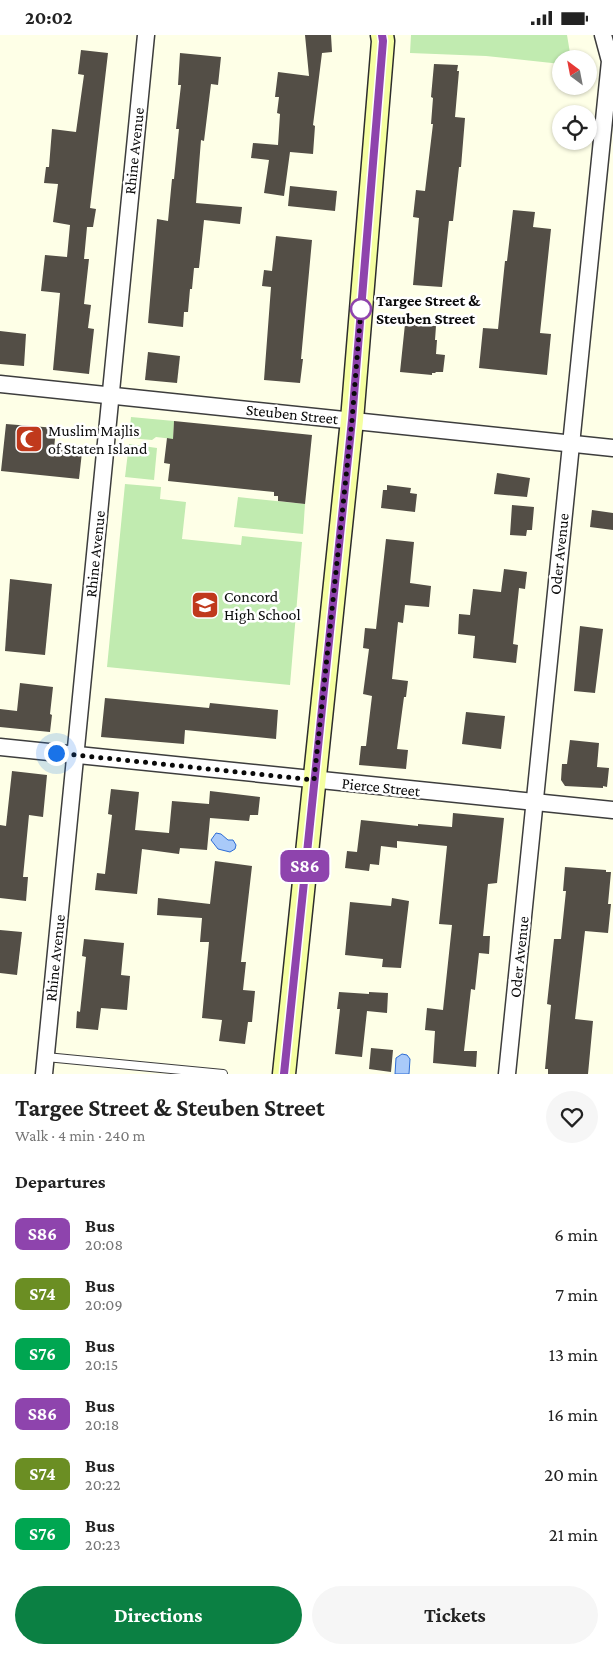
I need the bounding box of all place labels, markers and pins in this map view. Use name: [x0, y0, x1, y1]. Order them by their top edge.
place label: Targee Street & Steuben Street: [376, 292, 481, 327]
marker: Targee Street & Steuben Street: [350, 298, 372, 320]
place label: Muslim Majlis of Staten Island: [48, 422, 148, 457]
mosque icon: Muslim Majlis of Staten Island: [14, 424, 44, 454]
place label: Concord High School: [224, 588, 301, 624]
school or university icon: Concord High School: [190, 590, 220, 620]

